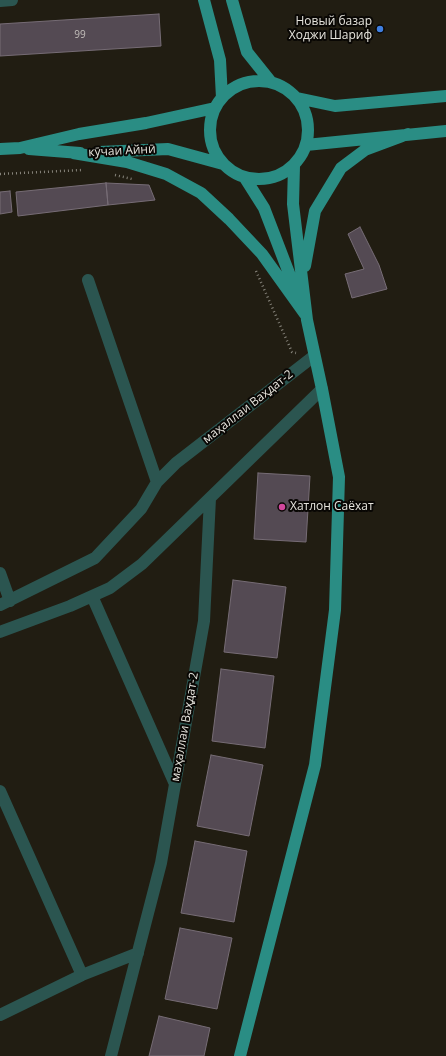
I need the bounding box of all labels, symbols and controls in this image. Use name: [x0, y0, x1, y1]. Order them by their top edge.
place label: Новый базар Ходжи Шариф: [289, 15, 372, 43]
marker: Новый базар Ходжи Шариф: [375, 24, 385, 34]
house number: 99: [74, 29, 86, 41]
street label: кӯчаи Айнӣ: [88, 142, 156, 160]
street label: маҳаллаи Ваҳдат-2: [200, 367, 296, 447]
place label: Хатлон Саёхат: [290, 500, 374, 514]
marker: Хатлон Саёхат: [277, 502, 287, 512]
street label: маҳаллаи Ваҳдат-2: [168, 671, 202, 783]

